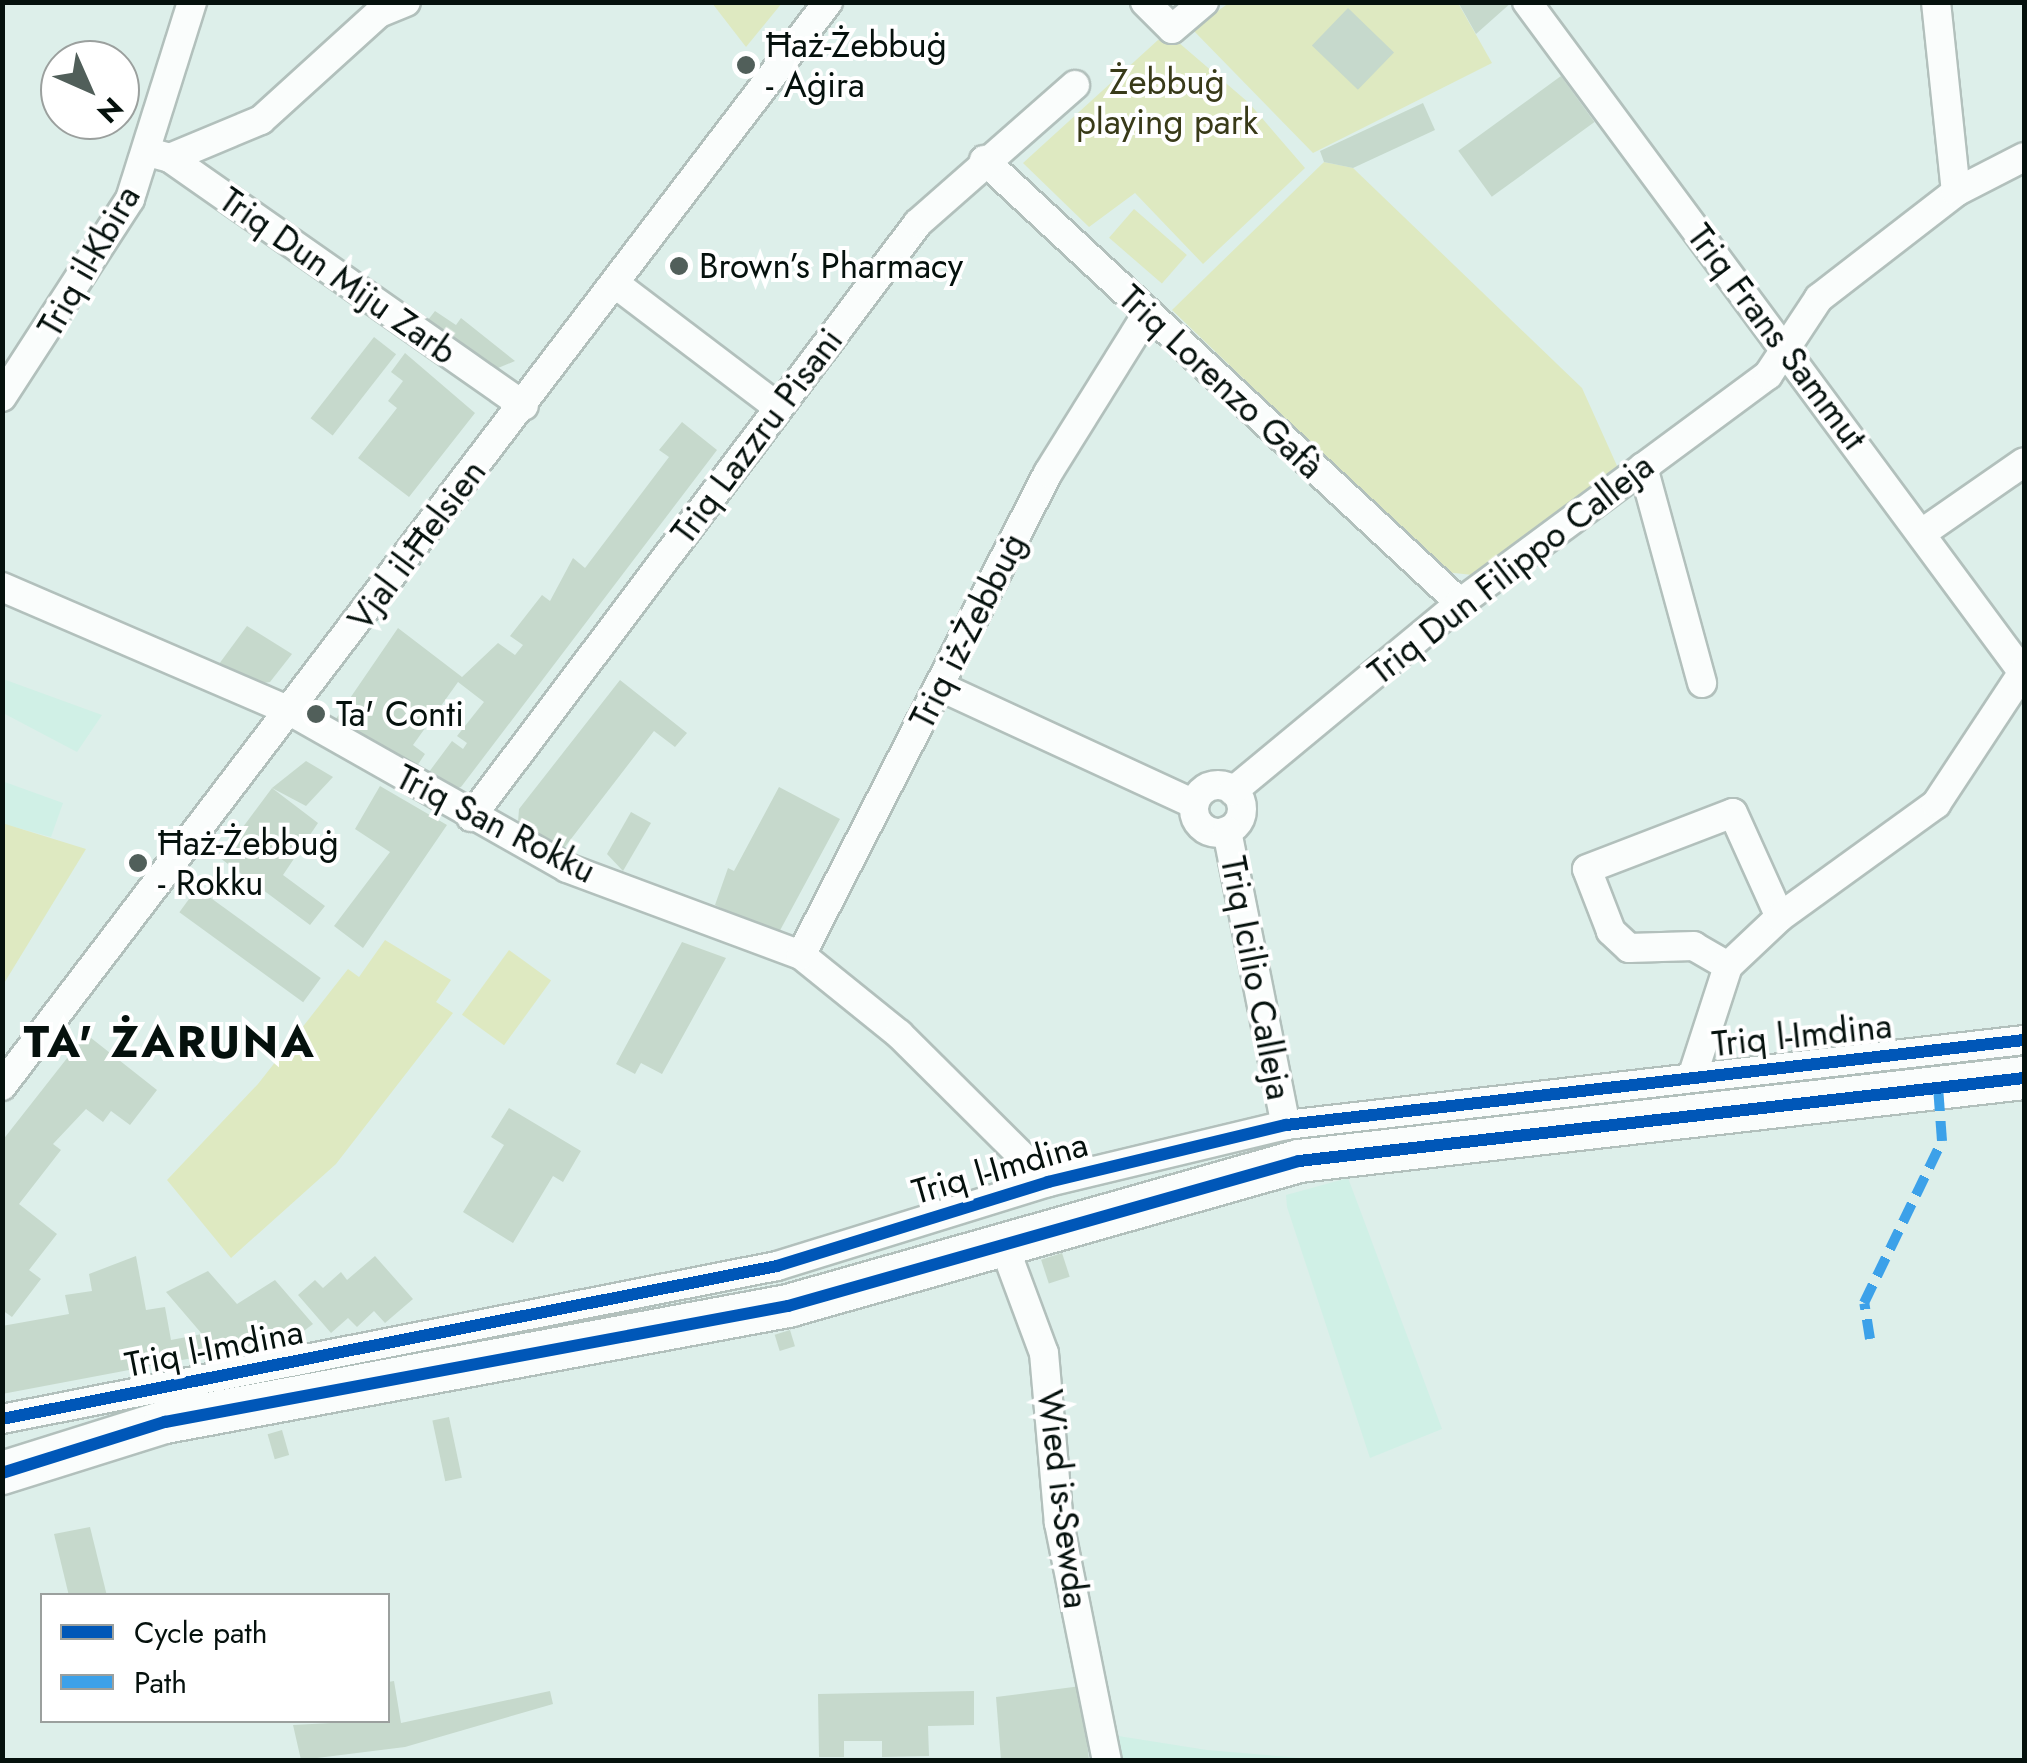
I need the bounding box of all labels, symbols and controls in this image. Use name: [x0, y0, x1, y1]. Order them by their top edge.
place label: Ħaż-Żebbuġ - Aġira: [766, 24, 947, 106]
north arrow: [40, 40, 140, 140]
marker: Ħaż-Żebbuġ - Aġira: [735, 54, 757, 76]
park label: Żebbuġ playing park: [1076, 61, 1258, 143]
text: N: [88, 88, 133, 133]
street label: Triq il-Kbira: [29, 178, 149, 344]
street label: Triq Dun Miju Zarb: [212, 179, 464, 373]
street label: Triq Frans Sammut: [1679, 216, 1875, 458]
place label: Brown’s Pharmacy: [699, 245, 963, 287]
marker: Brown’s Pharmacy: [668, 255, 690, 277]
street label: Triq Lorenzo Gafà: [1110, 277, 1332, 487]
street label: Triq Lazzru Pisani: [662, 320, 852, 552]
street label: Triq Dun Filippo Calleja: [1360, 445, 1662, 693]
street label: Vjal il-Ħelsien: [339, 452, 495, 638]
street label: Triq iż-Żebbuġ: [901, 527, 1035, 735]
place label: Ta' Conti: [336, 693, 464, 735]
marker: Ta' Conti: [305, 703, 327, 725]
street label: Triq San Rokku: [390, 756, 602, 892]
place label: Ħaż-Żebbuġ - Rokku: [158, 822, 339, 904]
marker: Ħaż-Żebbuġ - Rokku: [127, 852, 149, 874]
street label: Triq Icilio Calleja: [1212, 853, 1300, 1103]
street label: Triq l-Imdina: [1710, 1005, 1894, 1065]
district label: TA' ŻARUNA: [24, 1015, 316, 1069]
street label: Triq l-Imdina: [907, 1123, 1093, 1213]
street label: Triq l-Imdina: [121, 1310, 307, 1386]
street label: Wied is-Sewda: [1029, 1387, 1097, 1611]
legend: [40, 1593, 390, 1723]
text: Cycle path: [134, 1611, 267, 1654]
text: Path: [134, 1661, 187, 1704]

